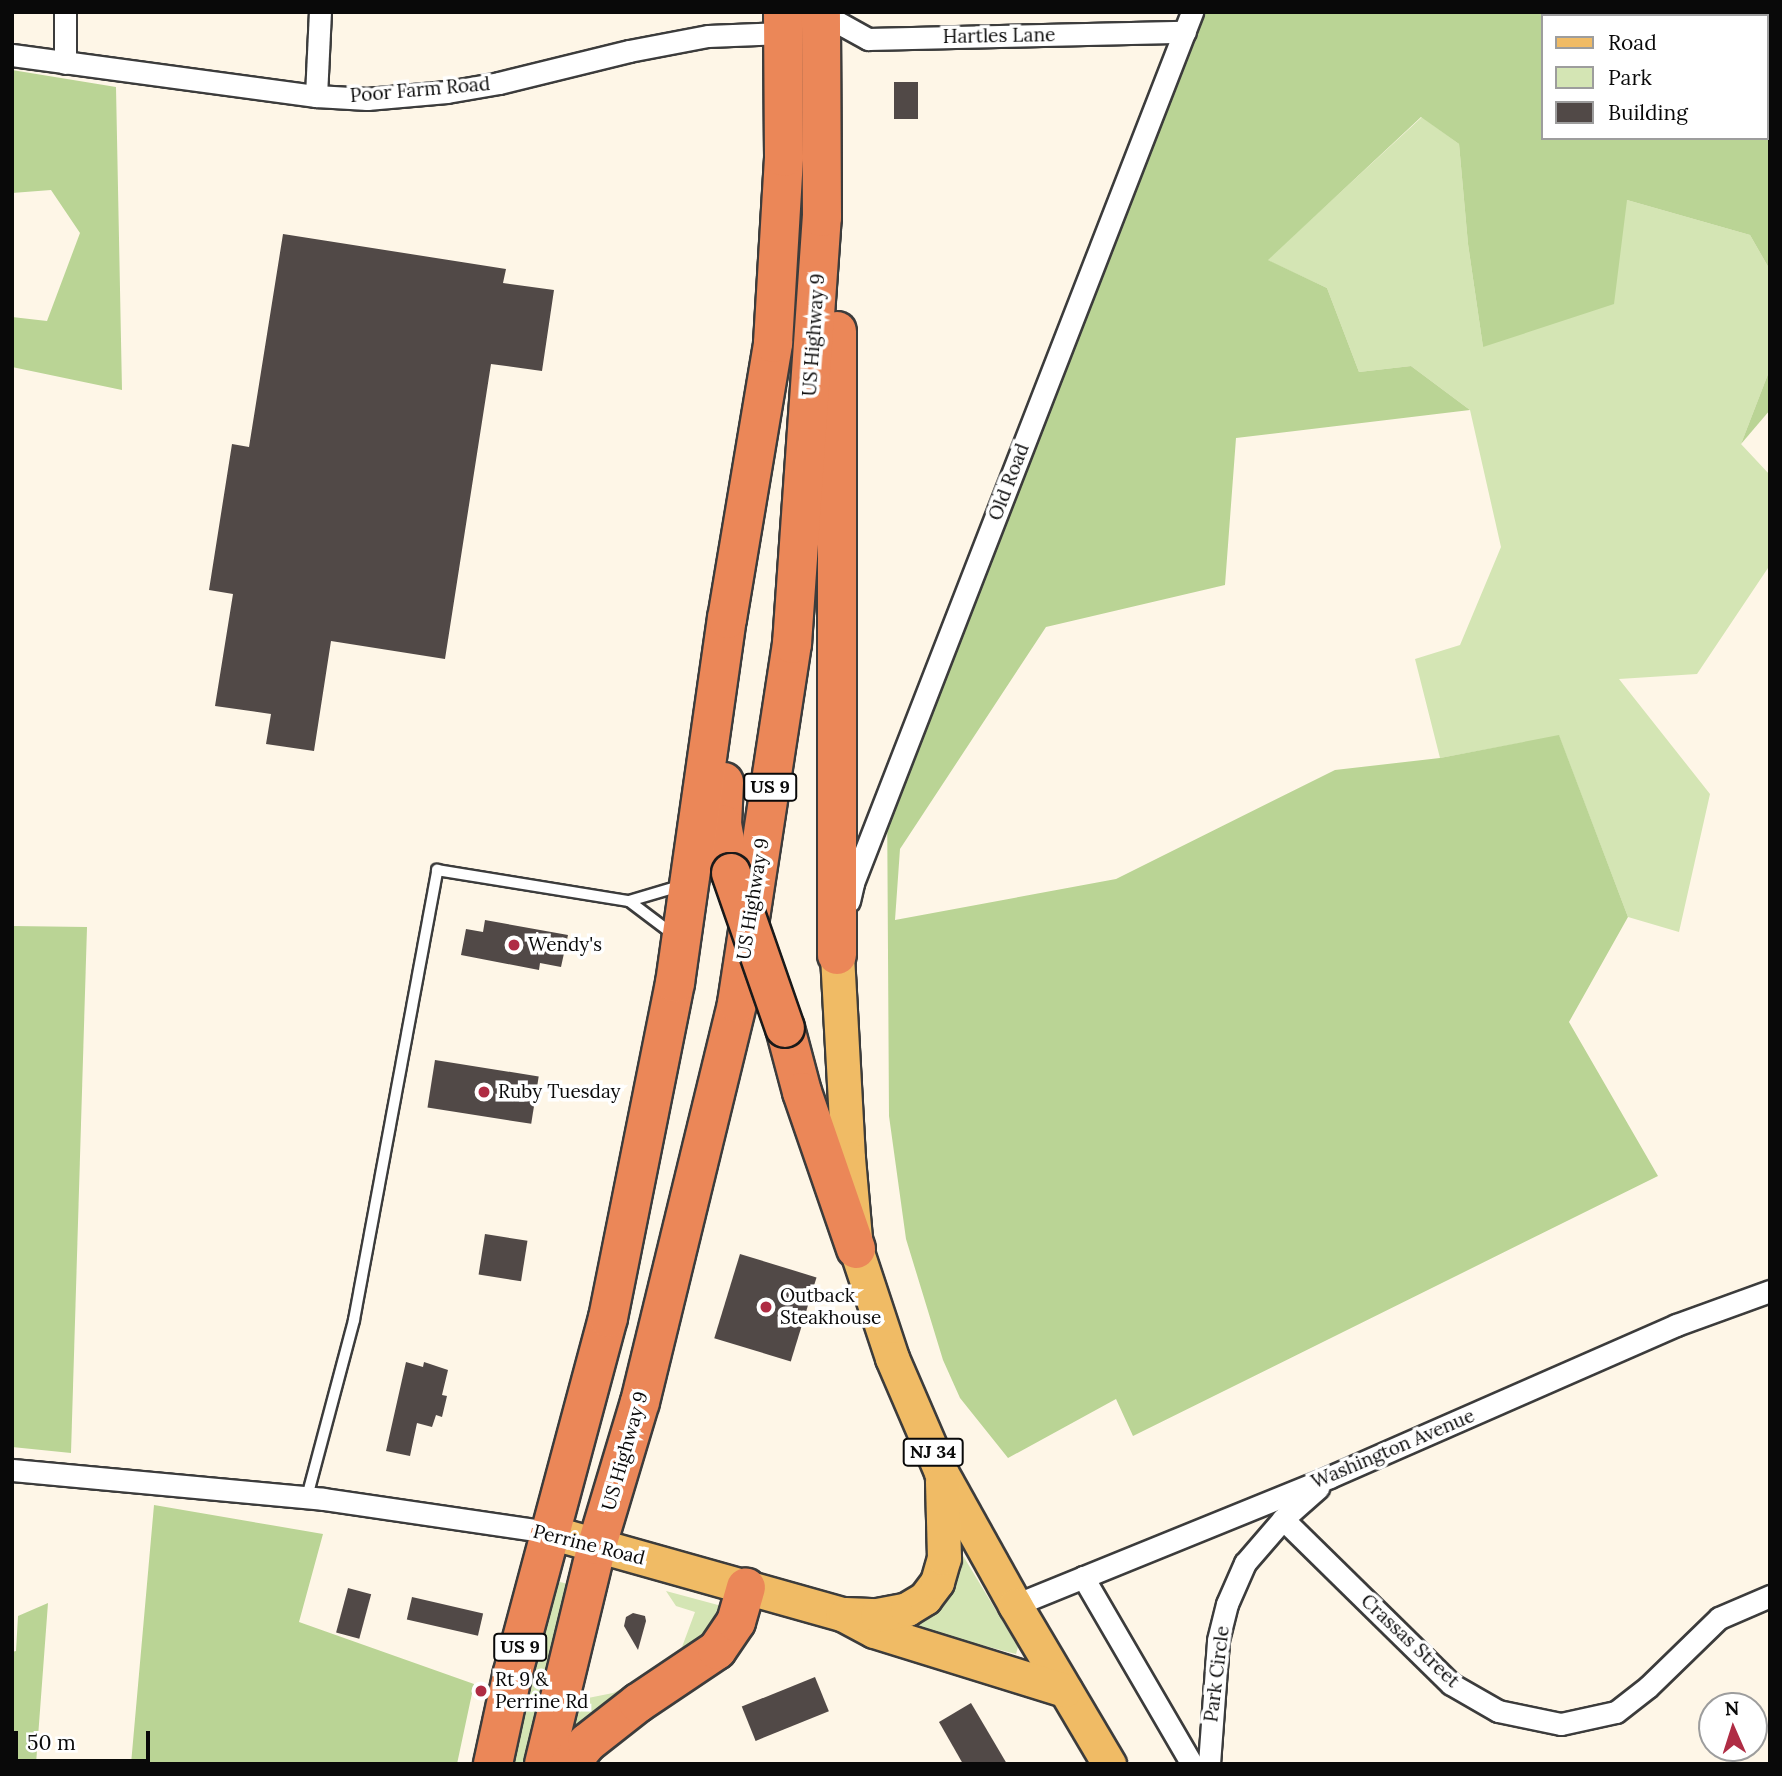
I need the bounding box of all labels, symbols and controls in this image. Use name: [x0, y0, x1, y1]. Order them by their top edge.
legend: [1540, 14, 1768, 140]
street label: Hartles Lane: [943, 24, 1055, 48]
text: Road: [1608, 29, 1657, 56]
text: Park: [1608, 64, 1652, 91]
street label: Poor Farm Road: [349, 73, 491, 107]
text: Building: [1608, 99, 1688, 126]
street label: US Highway 9: [798, 273, 830, 397]
street label: Old Road: [984, 440, 1034, 524]
road number: US 9: [742, 772, 798, 802]
street label: US Highway 9: [732, 836, 774, 962]
place label: Wendy's: [528, 934, 602, 956]
marker: Wendy's: [506, 937, 522, 953]
place label: Ruby Tuesday: [498, 1081, 621, 1103]
marker: Ruby Tuesday: [476, 1084, 492, 1100]
place label: Outback Steakhouse: [780, 1285, 881, 1329]
marker: Outback Steakhouse: [758, 1299, 774, 1315]
street label: US Highway 9: [597, 1389, 653, 1513]
street label: Washington Avenue: [1308, 1404, 1478, 1494]
road number: NJ 34: [902, 1437, 964, 1466]
street label: Perrine Road: [531, 1520, 647, 1570]
street label: Crassas Street: [1356, 1590, 1464, 1692]
street label: Park Circle: [1200, 1625, 1234, 1723]
road number: US 9: [492, 1632, 548, 1662]
place label: Rt 9 & Perrine Rd: [495, 1669, 588, 1713]
marker: Rt 9 & Perrine Rd: [473, 1683, 489, 1699]
north arrow: [1698, 1692, 1768, 1762]
text: N: [1724, 1696, 1740, 1720]
scale bar: [18, 1716, 154, 1760]
text: 50 m: [27, 1729, 76, 1756]

